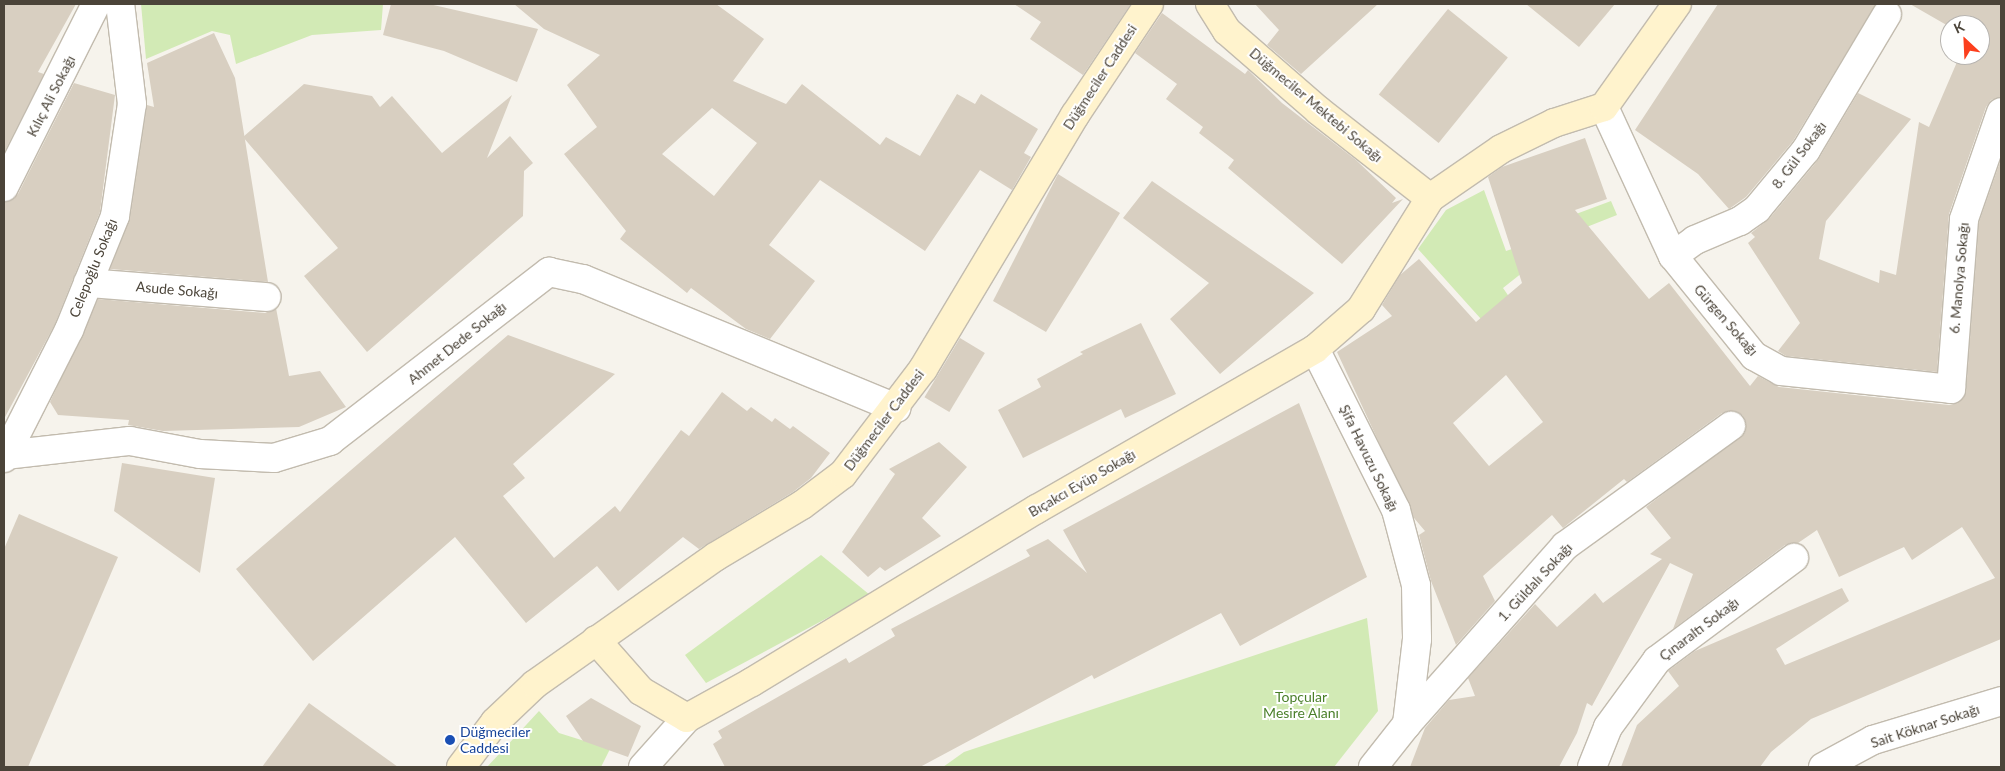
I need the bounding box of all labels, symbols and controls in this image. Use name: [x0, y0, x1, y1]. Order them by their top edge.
north arrow: [1940, 15, 1990, 65]
text: K: [1951, 17, 1967, 37]
street label: Düğmeciler Caddesi: [1060, 21, 1140, 133]
street label: Düğmeciler Mektebi Sokağı: [1246, 44, 1386, 166]
street label: Kılıç Ali Sokağı: [23, 52, 79, 140]
street label: 8. Gül Sokağı: [1768, 118, 1830, 192]
street label: Celepoğlu Sokağı: [66, 216, 120, 320]
street label: 6. Manolya Sokağı: [1946, 222, 1972, 334]
street label: Asude Sokağı: [135, 278, 219, 302]
street label: Gürgen Sokağı: [1690, 281, 1762, 359]
street label: Ahmet Dede Sokağı: [404, 298, 510, 388]
street label: Düğmeciler Caddesi: [840, 366, 928, 474]
street label: Şifa Havuzu Sokağı: [1336, 402, 1402, 514]
street label: Bıçakcı Eyüp Sokağı: [1026, 446, 1138, 520]
street label: 1. Güldalı Sokağı: [1494, 539, 1576, 625]
street label: Çınaraltı Sokağı: [1656, 594, 1742, 664]
park label: Topçular Mesire Alanı: [1263, 689, 1339, 722]
street label: Sait Köknar Sokağı: [1868, 700, 1982, 752]
place label: Düğmeciler Caddesi: [460, 724, 530, 756]
marker: Düğmeciler Caddesi: [444, 734, 456, 746]

